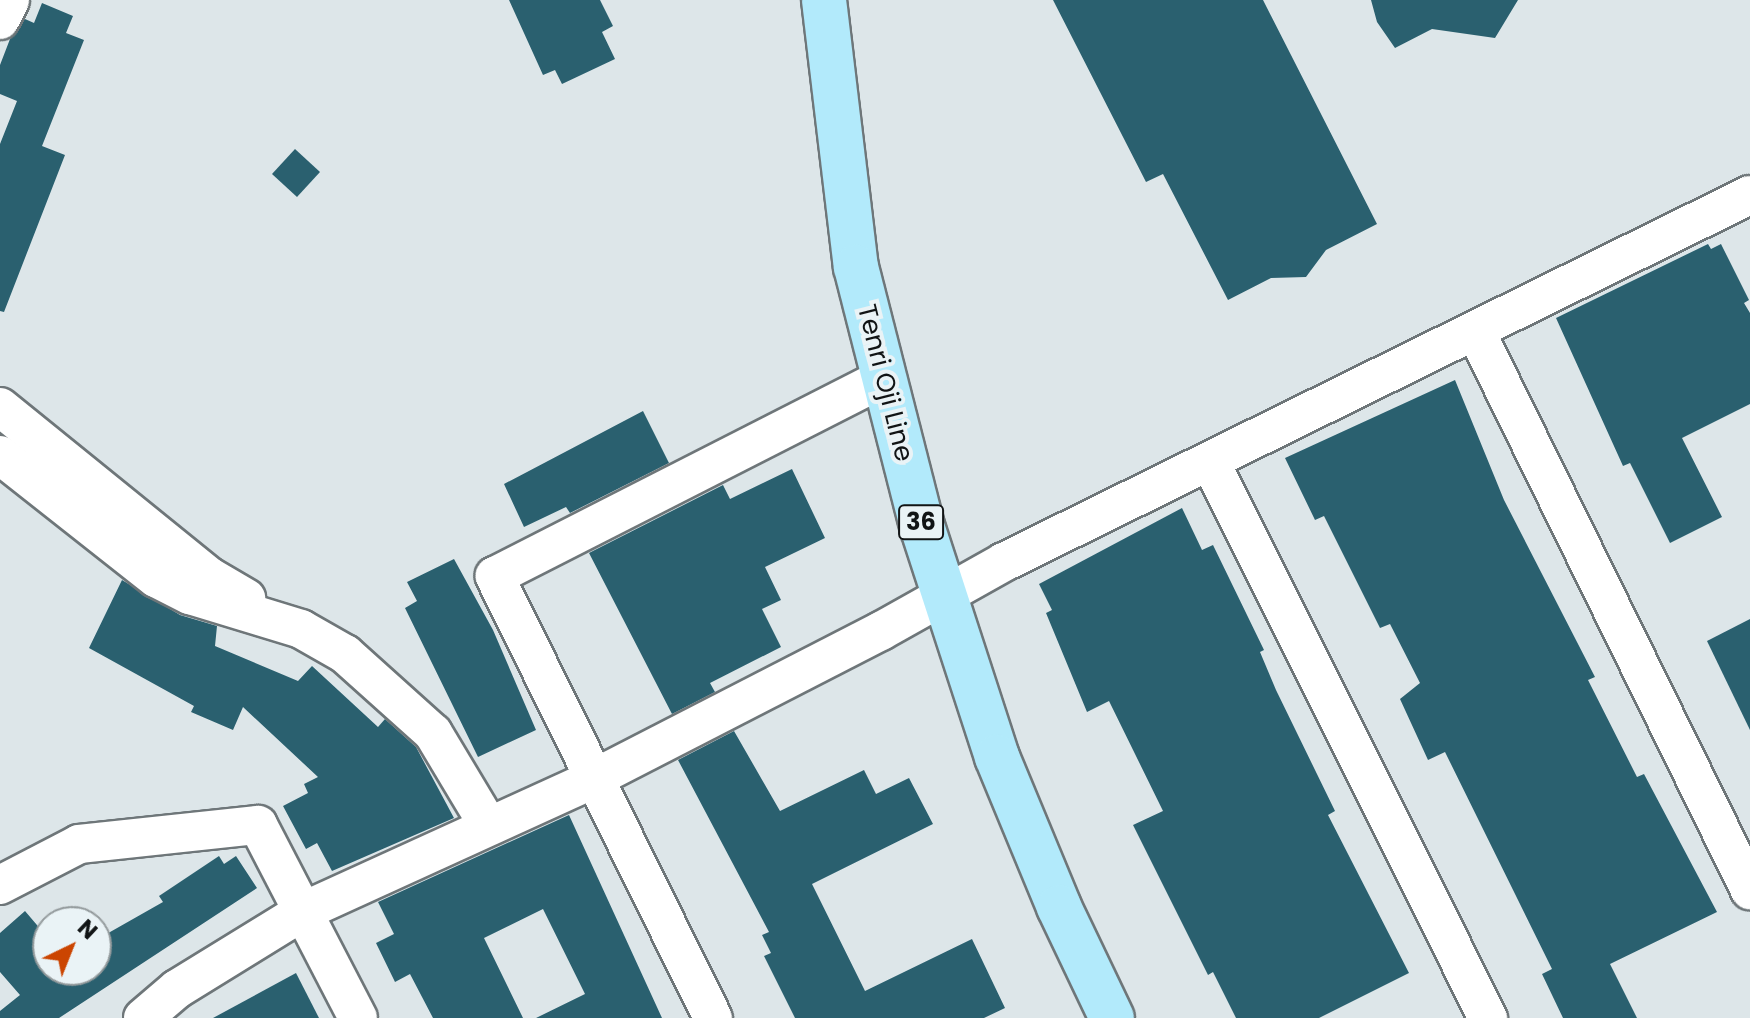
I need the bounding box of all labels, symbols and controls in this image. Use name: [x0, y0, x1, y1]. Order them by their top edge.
street label: Tenri Oji Line: [850, 301, 920, 465]
road number: 36: [897, 502, 945, 542]
north arrow: [32, 906, 112, 986]
text: N: [71, 913, 104, 947]

